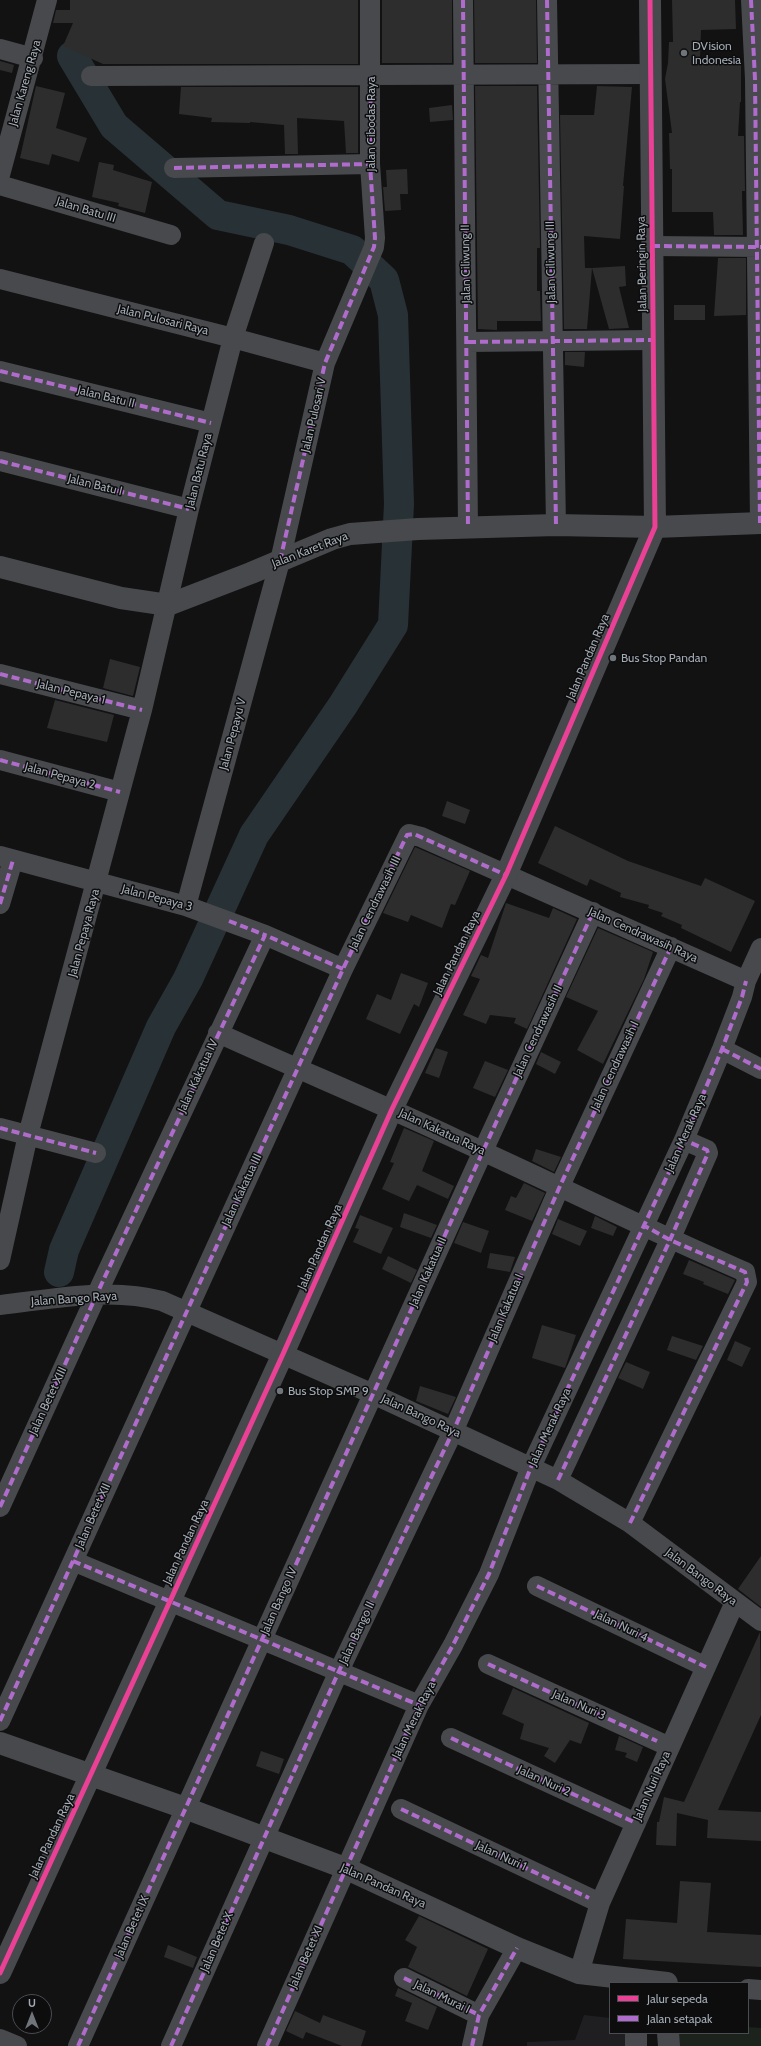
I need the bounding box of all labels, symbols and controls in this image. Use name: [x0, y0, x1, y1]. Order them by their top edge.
street label: Jalan Kareng Raya: [6, 38, 44, 128]
place label: DVision Indonesia: [692, 39, 741, 67]
marker: DVision Indonesia: [679, 48, 689, 58]
street label: Jalan Cibodas Raya: [364, 77, 378, 171]
street label: Jalan Batu III: [54, 194, 118, 226]
street label: Jalan Beringin Raya: [634, 216, 650, 312]
street label: Jalan Ciliwung III: [543, 221, 559, 303]
street label: Jalan Ciliwung II: [458, 224, 474, 304]
street label: Jalan Pulosari Raya: [116, 302, 210, 338]
street label: Jalan Pulosari V: [298, 376, 330, 454]
street label: Jalan Batu II: [76, 383, 136, 411]
street label: Jalan Batu Raya: [183, 432, 215, 510]
street label: Jalan Batu I: [66, 471, 124, 499]
street label: Jalan Karet Raya: [270, 529, 350, 571]
street label: Jalan Pandan Raya: [563, 612, 613, 702]
place label: Bus Stop Pandan: [621, 651, 707, 665]
marker: Bus Stop Pandan: [608, 653, 618, 663]
street label: Jalan Pepaya 1: [35, 677, 107, 707]
street label: Jalan Pepayu V: [216, 696, 250, 772]
street label: Jalan Pepaya 2: [23, 760, 97, 792]
street label: Jalan Cendrawasih III: [346, 854, 404, 952]
street label: Jalan Pepaya 3: [120, 882, 194, 914]
street label: Jalan Pepaya Raya: [65, 887, 103, 979]
street label: Jalan Cendrawasih Raya: [586, 904, 700, 966]
street label: Jalan Pandan Raya: [430, 908, 484, 998]
street label: Jalan Cendrawasih II: [510, 983, 566, 1079]
street label: Jalan Cendrawasih I: [588, 1019, 642, 1113]
street label: Jalan Kakatua IV: [175, 1037, 221, 1115]
street label: Jalan Merak Raya: [662, 1092, 710, 1174]
street label: Jalan Kakatua Raya: [397, 1106, 487, 1158]
street label: Jalan Kakatua III: [219, 1152, 265, 1228]
street label: Jalan Pandan Raya: [295, 1202, 345, 1292]
street label: Jalan Kakatua II: [406, 1235, 450, 1309]
street label: Jalan Kakatua I: [485, 1272, 527, 1344]
street label: Jalan Bango Raya: [31, 1289, 117, 1309]
street label: Jalan Betet XIII: [26, 1365, 70, 1437]
place label: Bus Stop SMP 9: [288, 1384, 369, 1398]
marker: Bus Stop SMP 9: [275, 1386, 285, 1396]
street label: Jalan Merak Raya: [526, 1386, 574, 1468]
street label: Jalan Bango Raya: [379, 1391, 463, 1441]
street label: Jalan Betet XII: [72, 1481, 114, 1551]
street label: Jalan Pandan Raya: [160, 1497, 212, 1587]
street label: Jalan Bango Raya: [662, 1545, 740, 1609]
street label: Jalan Bango IV: [258, 1565, 300, 1637]
street label: Jalan Bango II: [336, 1599, 378, 1667]
street label: Jalan Nuri 4: [592, 1607, 650, 1645]
street label: Jalan Merak Raya: [389, 1679, 439, 1761]
street label: Jalan Nuri 3: [550, 1687, 608, 1723]
street label: Jalan Nuri Raya: [630, 1749, 674, 1823]
street label: Jalan Nuri 2: [515, 1763, 573, 1799]
street label: Jalan Pandan Raya: [26, 1791, 78, 1881]
street label: Jalan Nuri 1: [473, 1838, 529, 1874]
street label: Jalan Pandan Raya: [338, 1861, 428, 1911]
street label: Jalan Betet IX: [112, 1893, 152, 1961]
street label: Jalan Betet X: [197, 1910, 237, 1974]
street label: Jalan Betet XI: [286, 1923, 326, 1991]
street label: Jalan Murai I: [412, 1977, 472, 2017]
legend: [609, 1982, 749, 2034]
text: Jalur sepeda: [647, 1991, 708, 2006]
north arrow: [12, 1994, 52, 2034]
text: U: [28, 1996, 36, 2010]
text: Jalan setapak: [647, 2011, 712, 2026]

